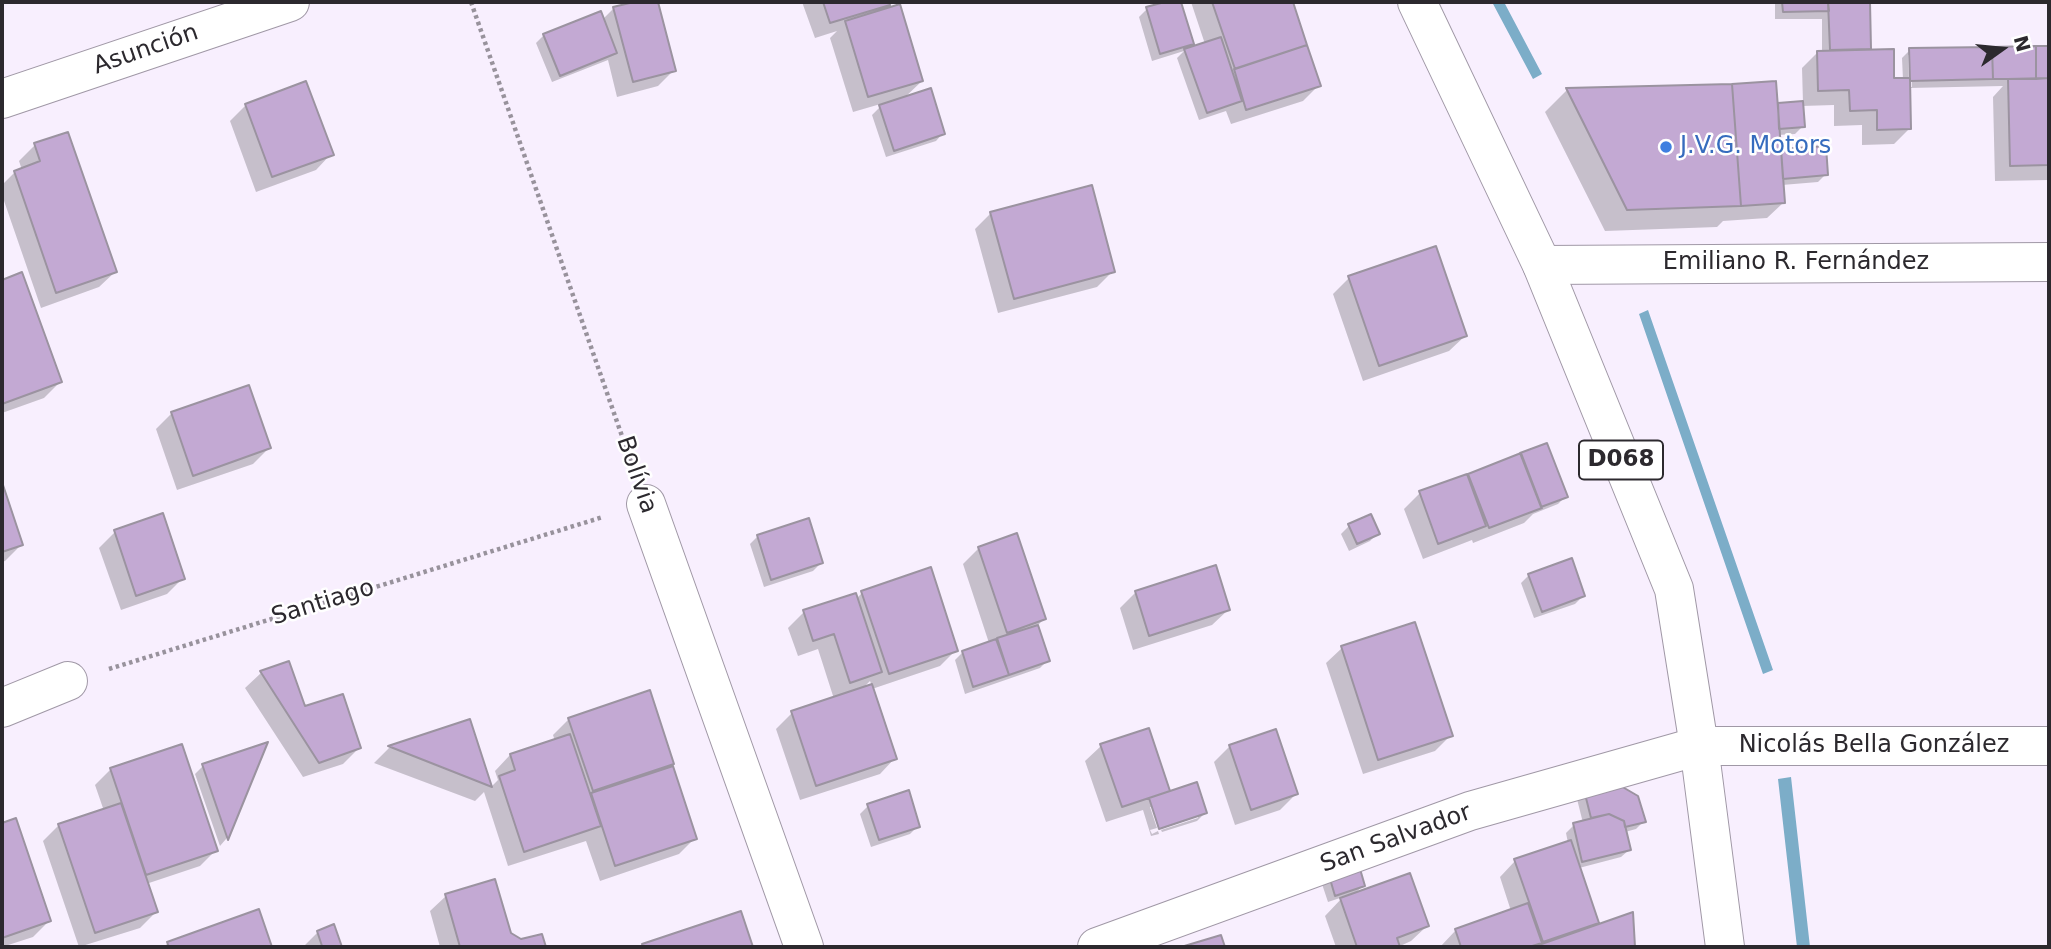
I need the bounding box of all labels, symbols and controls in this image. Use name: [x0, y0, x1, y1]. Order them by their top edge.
north arrow: [1967, 14, 2037, 84]
street label: Asunción: [90, 19, 202, 81]
text: N: [2010, 33, 2035, 54]
place label: J.V.G. Motors: [1680, 133, 1831, 161]
marker: J.V.G. Motors: [1658, 139, 1674, 155]
street label: Emiliano R. Fernández: [1663, 249, 1929, 277]
street label: Bolívia: [609, 432, 663, 518]
road number: D068: [1579, 440, 1663, 480]
street label: Santiago: [268, 574, 378, 632]
street label: Nicolás Bella González: [1739, 732, 2009, 760]
street label: San Salvador: [1317, 798, 1475, 880]

